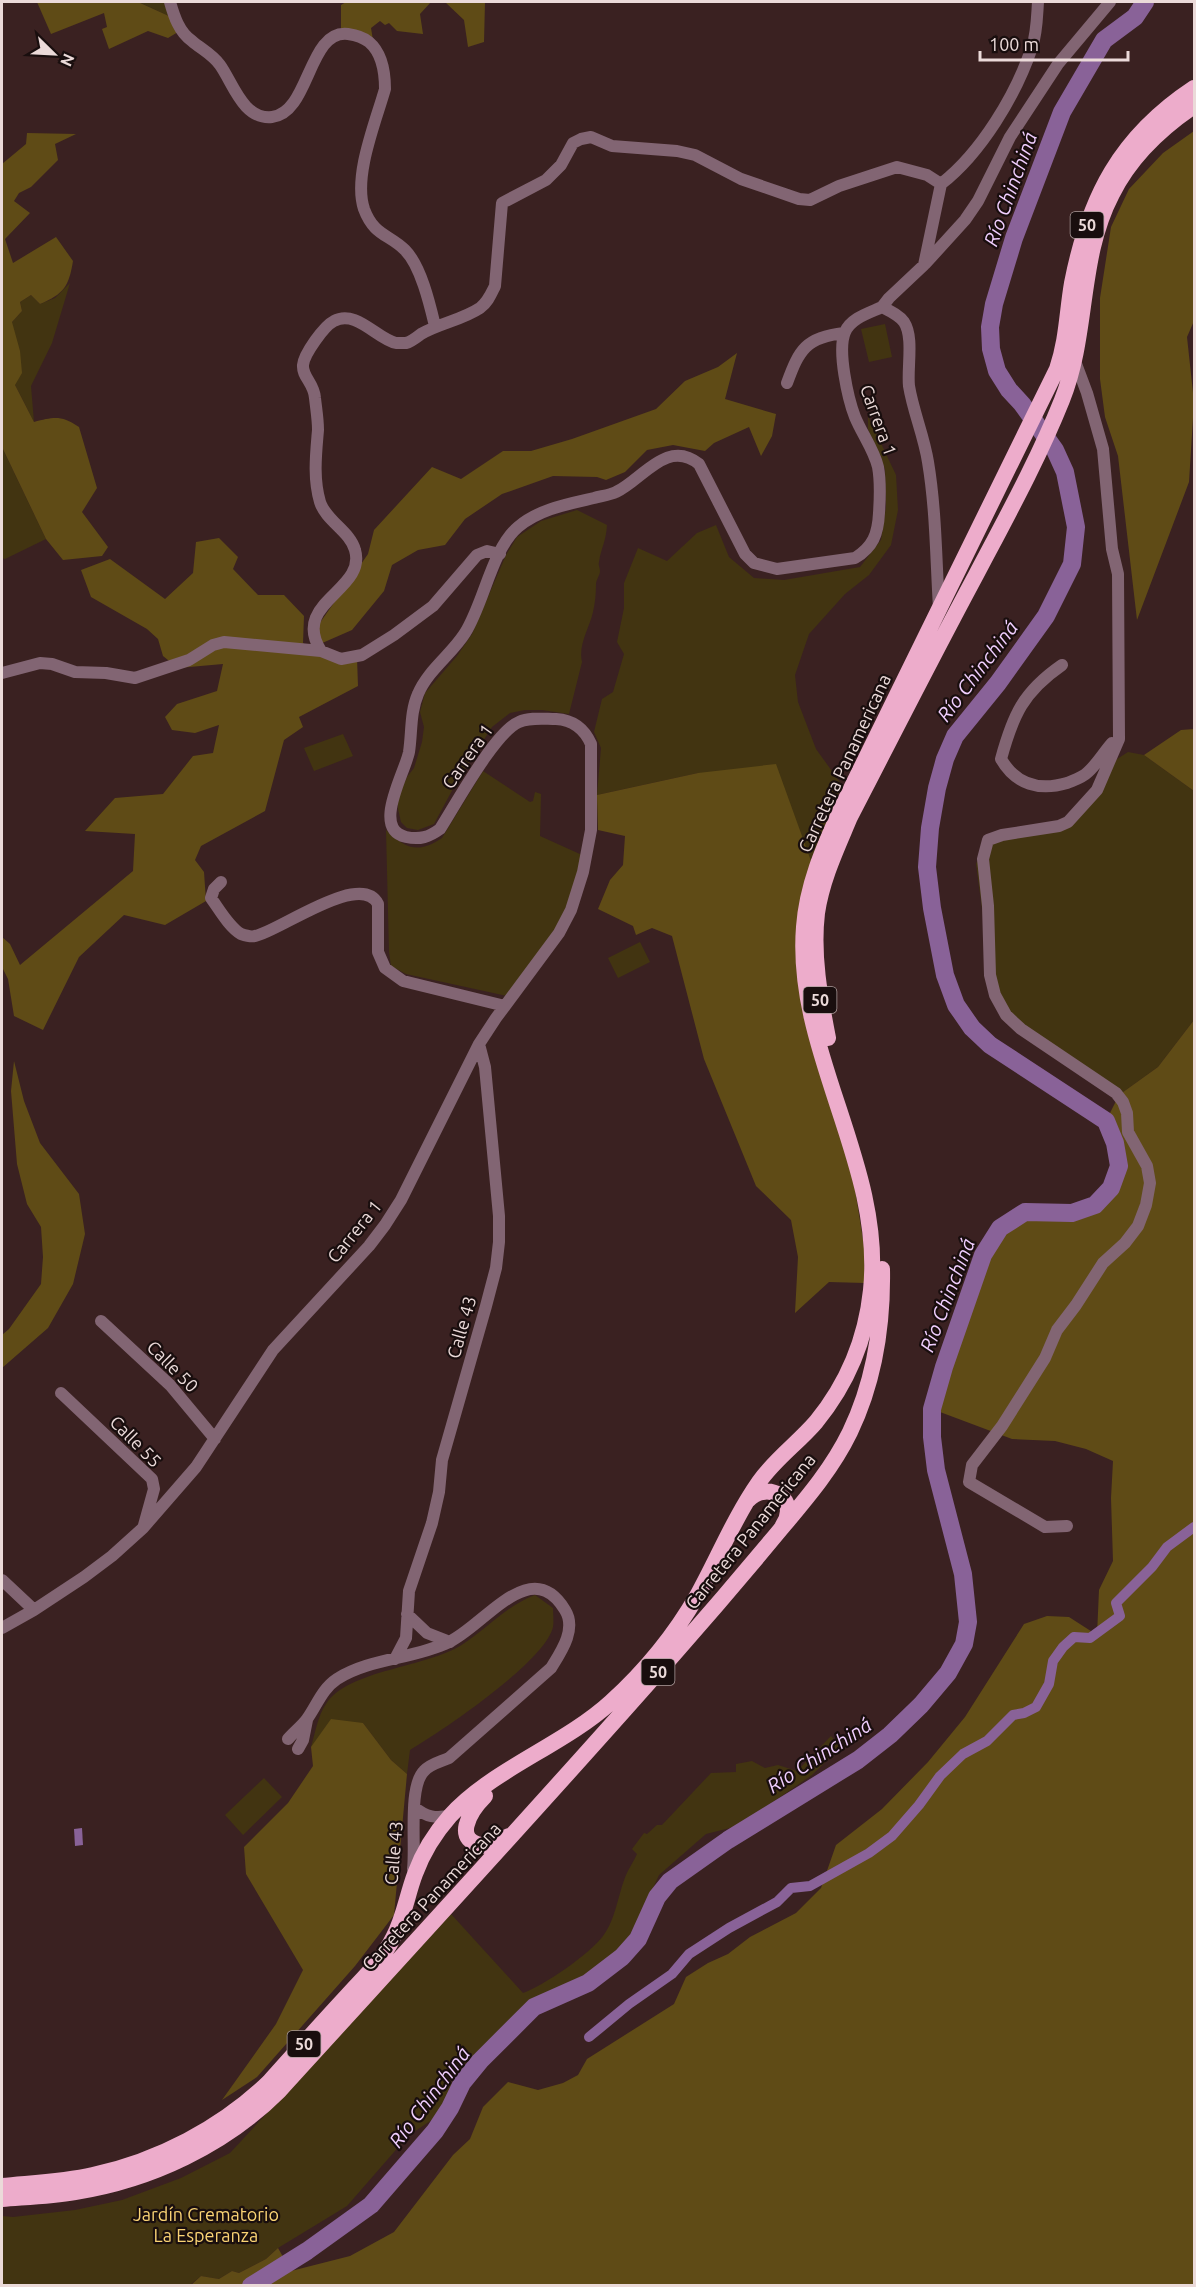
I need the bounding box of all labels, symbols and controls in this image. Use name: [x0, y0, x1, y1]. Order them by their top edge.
north arrow: [24, 24, 84, 84]
scale bar: [980, 24, 1128, 62]
text: 100 m: [989, 34, 1039, 54]
text: N: [57, 51, 78, 69]
water label: Río Chinchiná: [979, 129, 1041, 249]
road number: 50: [1070, 212, 1104, 238]
street label: Carrera 1: [857, 382, 901, 458]
water label: Río Chinchiná: [932, 616, 1022, 726]
street label: Carretera Panamericana: [794, 671, 894, 855]
street label: Carrera 1: [438, 720, 496, 792]
road number: 50: [804, 987, 836, 1013]
street label: Carrera 1: [323, 1196, 385, 1266]
water label: Río Chinchiná: [915, 1235, 979, 1355]
street label: Calle 43: [443, 1293, 479, 1361]
street label: Calle 50: [143, 1336, 203, 1396]
street label: Calle 55: [106, 1411, 166, 1471]
street label: Carretera Panamericana: [681, 1449, 819, 1613]
road number: 50: [642, 1659, 674, 1685]
water label: Río Chinchiná: [763, 1713, 876, 1797]
street label: Carretera Panamericana: [357, 1818, 505, 1974]
street label: Calle 43: [380, 1820, 406, 1886]
road number: 50: [288, 2031, 320, 2057]
water label: Río Chinchiná: [384, 2042, 474, 2152]
park label: Jardín Crematorio La Esperanza: [133, 2204, 279, 2245]

